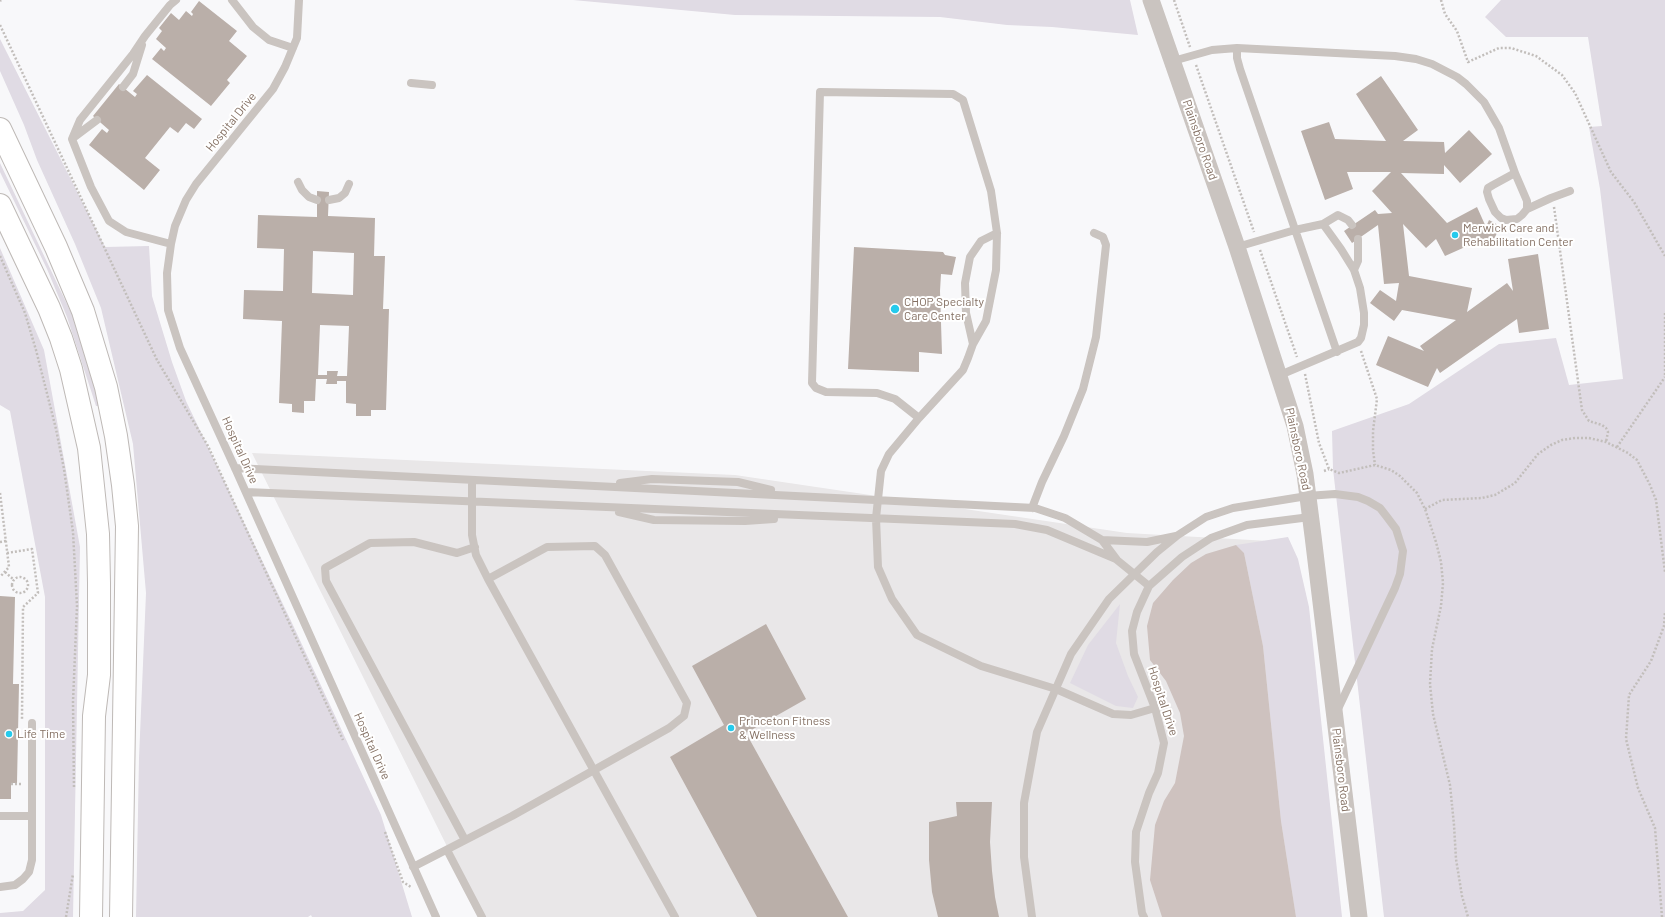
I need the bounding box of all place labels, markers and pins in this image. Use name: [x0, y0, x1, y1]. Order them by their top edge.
place label: Merwick Care and Rehabilitation Center: [1463, 221, 1573, 249]
marker: Merwick Care and Rehabilitation Center: [1450, 230, 1460, 240]
place label: CHOP Specialty Care Center: [904, 295, 984, 323]
marker: CHOP Specialty Care Center: [889, 303, 901, 315]
place label: Princeton Fitness & Wellness: [739, 714, 830, 742]
marker: Princeton Fitness & Wellness: [726, 723, 736, 733]
place label: Life Time: [17, 727, 65, 741]
marker: Life Time: [4, 729, 14, 739]

